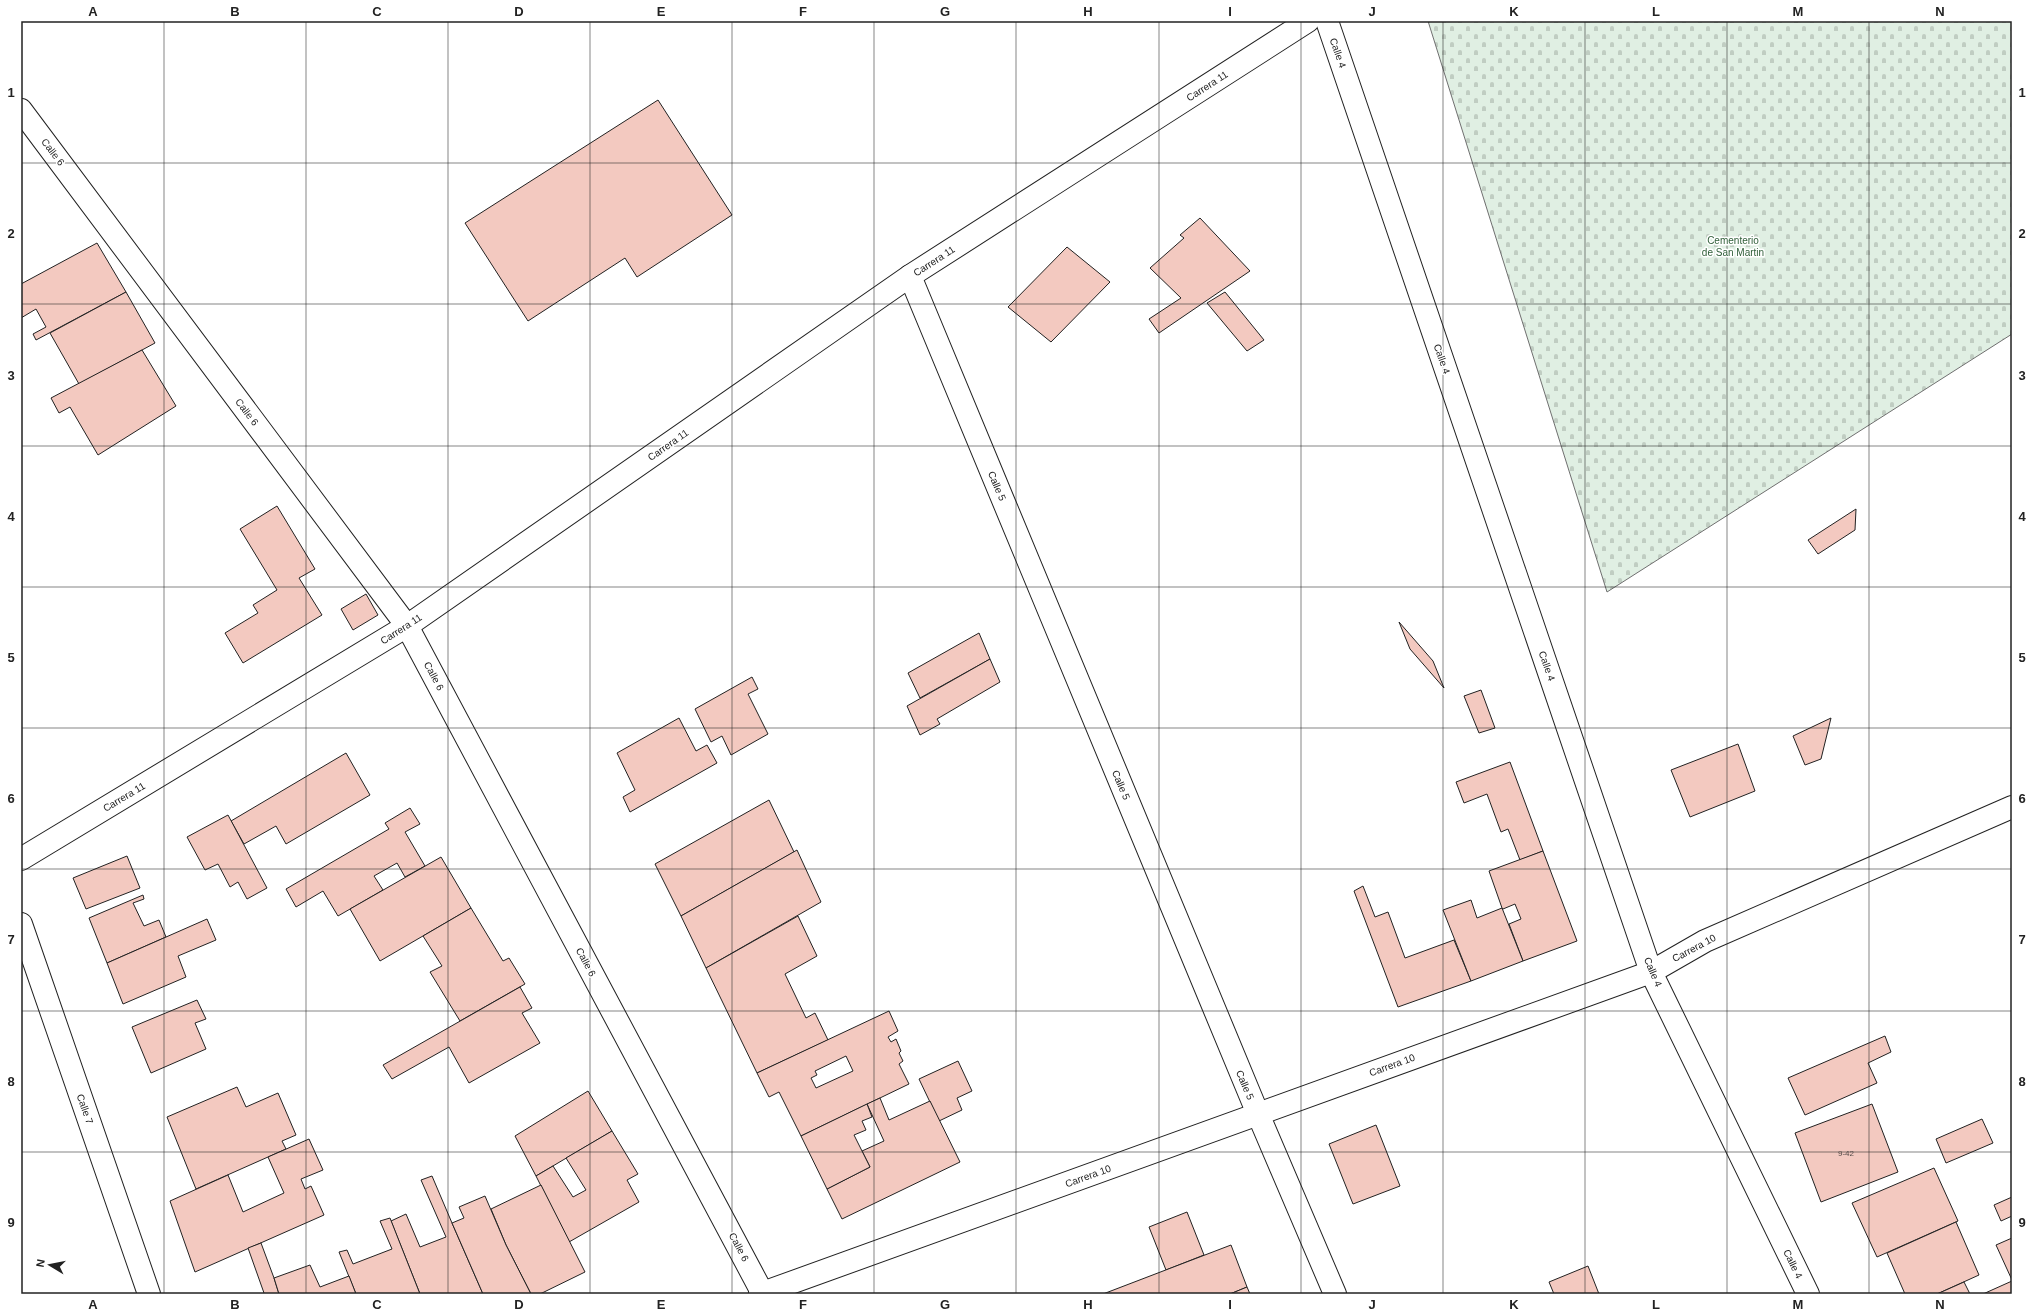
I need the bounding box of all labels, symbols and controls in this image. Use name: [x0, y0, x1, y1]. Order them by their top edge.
text: A: [88, 4, 98, 19]
text: B: [230, 4, 240, 19]
text: C: [372, 4, 382, 19]
text: D: [514, 4, 524, 19]
text: E: [657, 4, 666, 19]
text: F: [799, 4, 807, 19]
text: G: [940, 4, 950, 19]
text: H: [1083, 4, 1093, 19]
text: I: [1228, 4, 1232, 19]
text: J: [1368, 4, 1376, 19]
text: K: [1509, 4, 1519, 19]
text: L: [1652, 4, 1660, 19]
text: M: [1793, 4, 1803, 19]
text: N: [1935, 4, 1945, 19]
street label: Calle 4: [1328, 36, 1348, 70]
street label: Carrera 11: [1184, 68, 1230, 103]
text: 1: [7, 85, 15, 100]
text: 1: [2018, 85, 2026, 100]
street label: Calle 6: [39, 136, 67, 168]
text: 2: [7, 226, 15, 241]
text: 2: [2018, 226, 2026, 241]
park label: Cementerio de San Martin: [1702, 235, 1764, 258]
street label: Carrera 11: [911, 243, 957, 278]
street label: Calle 4: [1432, 342, 1452, 376]
text: 3: [7, 368, 15, 383]
text: 3: [2018, 368, 2026, 383]
street label: Calle 6: [233, 396, 261, 428]
street label: Carrera 11: [646, 427, 691, 463]
street label: Calle 5: [986, 470, 1008, 503]
text: 4: [7, 509, 15, 524]
text: 4: [2018, 509, 2026, 524]
street label: Carrera 11: [378, 611, 424, 646]
street label: Calle 4: [1537, 649, 1557, 683]
text: 5: [7, 650, 15, 665]
text: 5: [2018, 650, 2026, 665]
street label: Calle 6: [422, 660, 446, 693]
street label: Calle 5: [1110, 769, 1132, 802]
street label: Carrera 11: [101, 780, 147, 814]
text: 6: [7, 791, 15, 806]
text: 6: [2018, 791, 2026, 806]
text: 7: [7, 932, 15, 947]
street label: Carrera 10: [1670, 932, 1718, 964]
text: 7: [2018, 932, 2026, 947]
street label: Calle 6: [574, 946, 598, 979]
street label: Calle 4: [1642, 956, 1664, 989]
street label: Carrera 10: [1368, 1052, 1417, 1078]
street label: Calle 5: [1234, 1069, 1256, 1102]
text: 8: [7, 1074, 15, 1089]
text: 8: [2018, 1074, 2026, 1089]
street label: Calle 7: [75, 1092, 95, 1126]
house number: 9-42: [1838, 1149, 1855, 1158]
street label: Carrera 10: [1064, 1163, 1113, 1189]
text: 9: [7, 1215, 15, 1230]
text: 9: [2018, 1215, 2026, 1230]
street label: Calle 6: [727, 1231, 751, 1264]
north arrow: [30, 1245, 70, 1285]
street label: Calle 4: [1781, 1248, 1805, 1281]
text: N: [34, 1258, 47, 1268]
text: A: [88, 1297, 98, 1312]
text: B: [230, 1297, 240, 1312]
text: C: [372, 1297, 382, 1312]
text: D: [514, 1297, 524, 1312]
text: E: [657, 1297, 666, 1312]
text: F: [799, 1297, 807, 1312]
text: G: [940, 1297, 950, 1312]
text: H: [1083, 1297, 1093, 1312]
text: I: [1228, 1297, 1232, 1312]
text: J: [1368, 1297, 1376, 1312]
text: K: [1509, 1297, 1519, 1312]
text: L: [1652, 1297, 1660, 1312]
text: M: [1793, 1297, 1803, 1312]
text: N: [1935, 1297, 1945, 1312]

